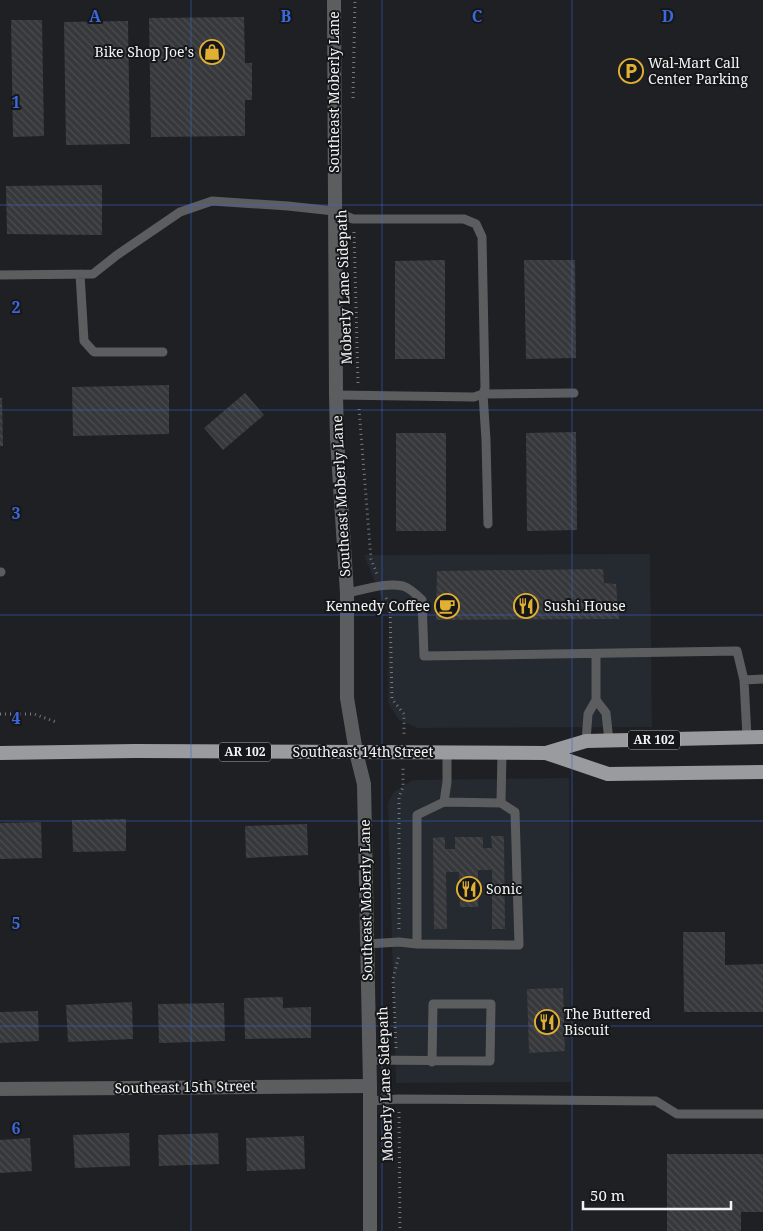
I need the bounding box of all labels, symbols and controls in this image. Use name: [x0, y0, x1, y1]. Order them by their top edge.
text: A: [89, 5, 102, 27]
text: B: [281, 5, 292, 27]
text: C: [472, 5, 483, 27]
text: D: [662, 5, 674, 27]
street label: Southeast Moberly Lane: [324, 11, 343, 173]
shop icon: Bike Shop Joe's: [199, 39, 225, 65]
place label: Bike Shop Joe's: [95, 42, 194, 61]
place label: Wal-Mart Call Center Parking: [648, 53, 748, 88]
parking icon: Wal-Mart Call Center Parking: [618, 58, 644, 84]
text: 1: [11, 91, 21, 113]
street label: Moberly Lane Sidepath: [331, 209, 356, 365]
text: 2: [11, 296, 21, 318]
street label: Southeast Moberly Lane: [327, 415, 354, 577]
text: 3: [11, 502, 21, 524]
cafe icon: Kennedy Coffee: [434, 593, 460, 619]
restaurant icon: Sushi House: [513, 593, 539, 619]
place label: Kennedy Coffee: [326, 596, 430, 615]
place label: Sushi House: [544, 596, 626, 615]
text: 4: [11, 707, 21, 729]
road number: AR 102: [628, 730, 680, 750]
road number: AR 102: [219, 742, 271, 762]
street label: Southeast 14th Street: [293, 742, 433, 761]
street label: Southeast Moberly Lane: [355, 819, 376, 981]
restaurant icon: Sonic: [456, 876, 482, 902]
place label: Sonic: [486, 879, 522, 898]
text: 5: [11, 912, 21, 934]
place label: The Buttered Biscuit: [564, 1004, 651, 1039]
street label: Moberly Lane Sidepath: [372, 1006, 397, 1162]
restaurant icon: The Buttered Biscuit: [534, 1009, 560, 1035]
street label: Southeast 15th Street: [114, 1076, 256, 1097]
text: 6: [11, 1117, 21, 1139]
scale bar: [583, 1178, 730, 1210]
text: 50 m: [590, 1185, 625, 1205]

